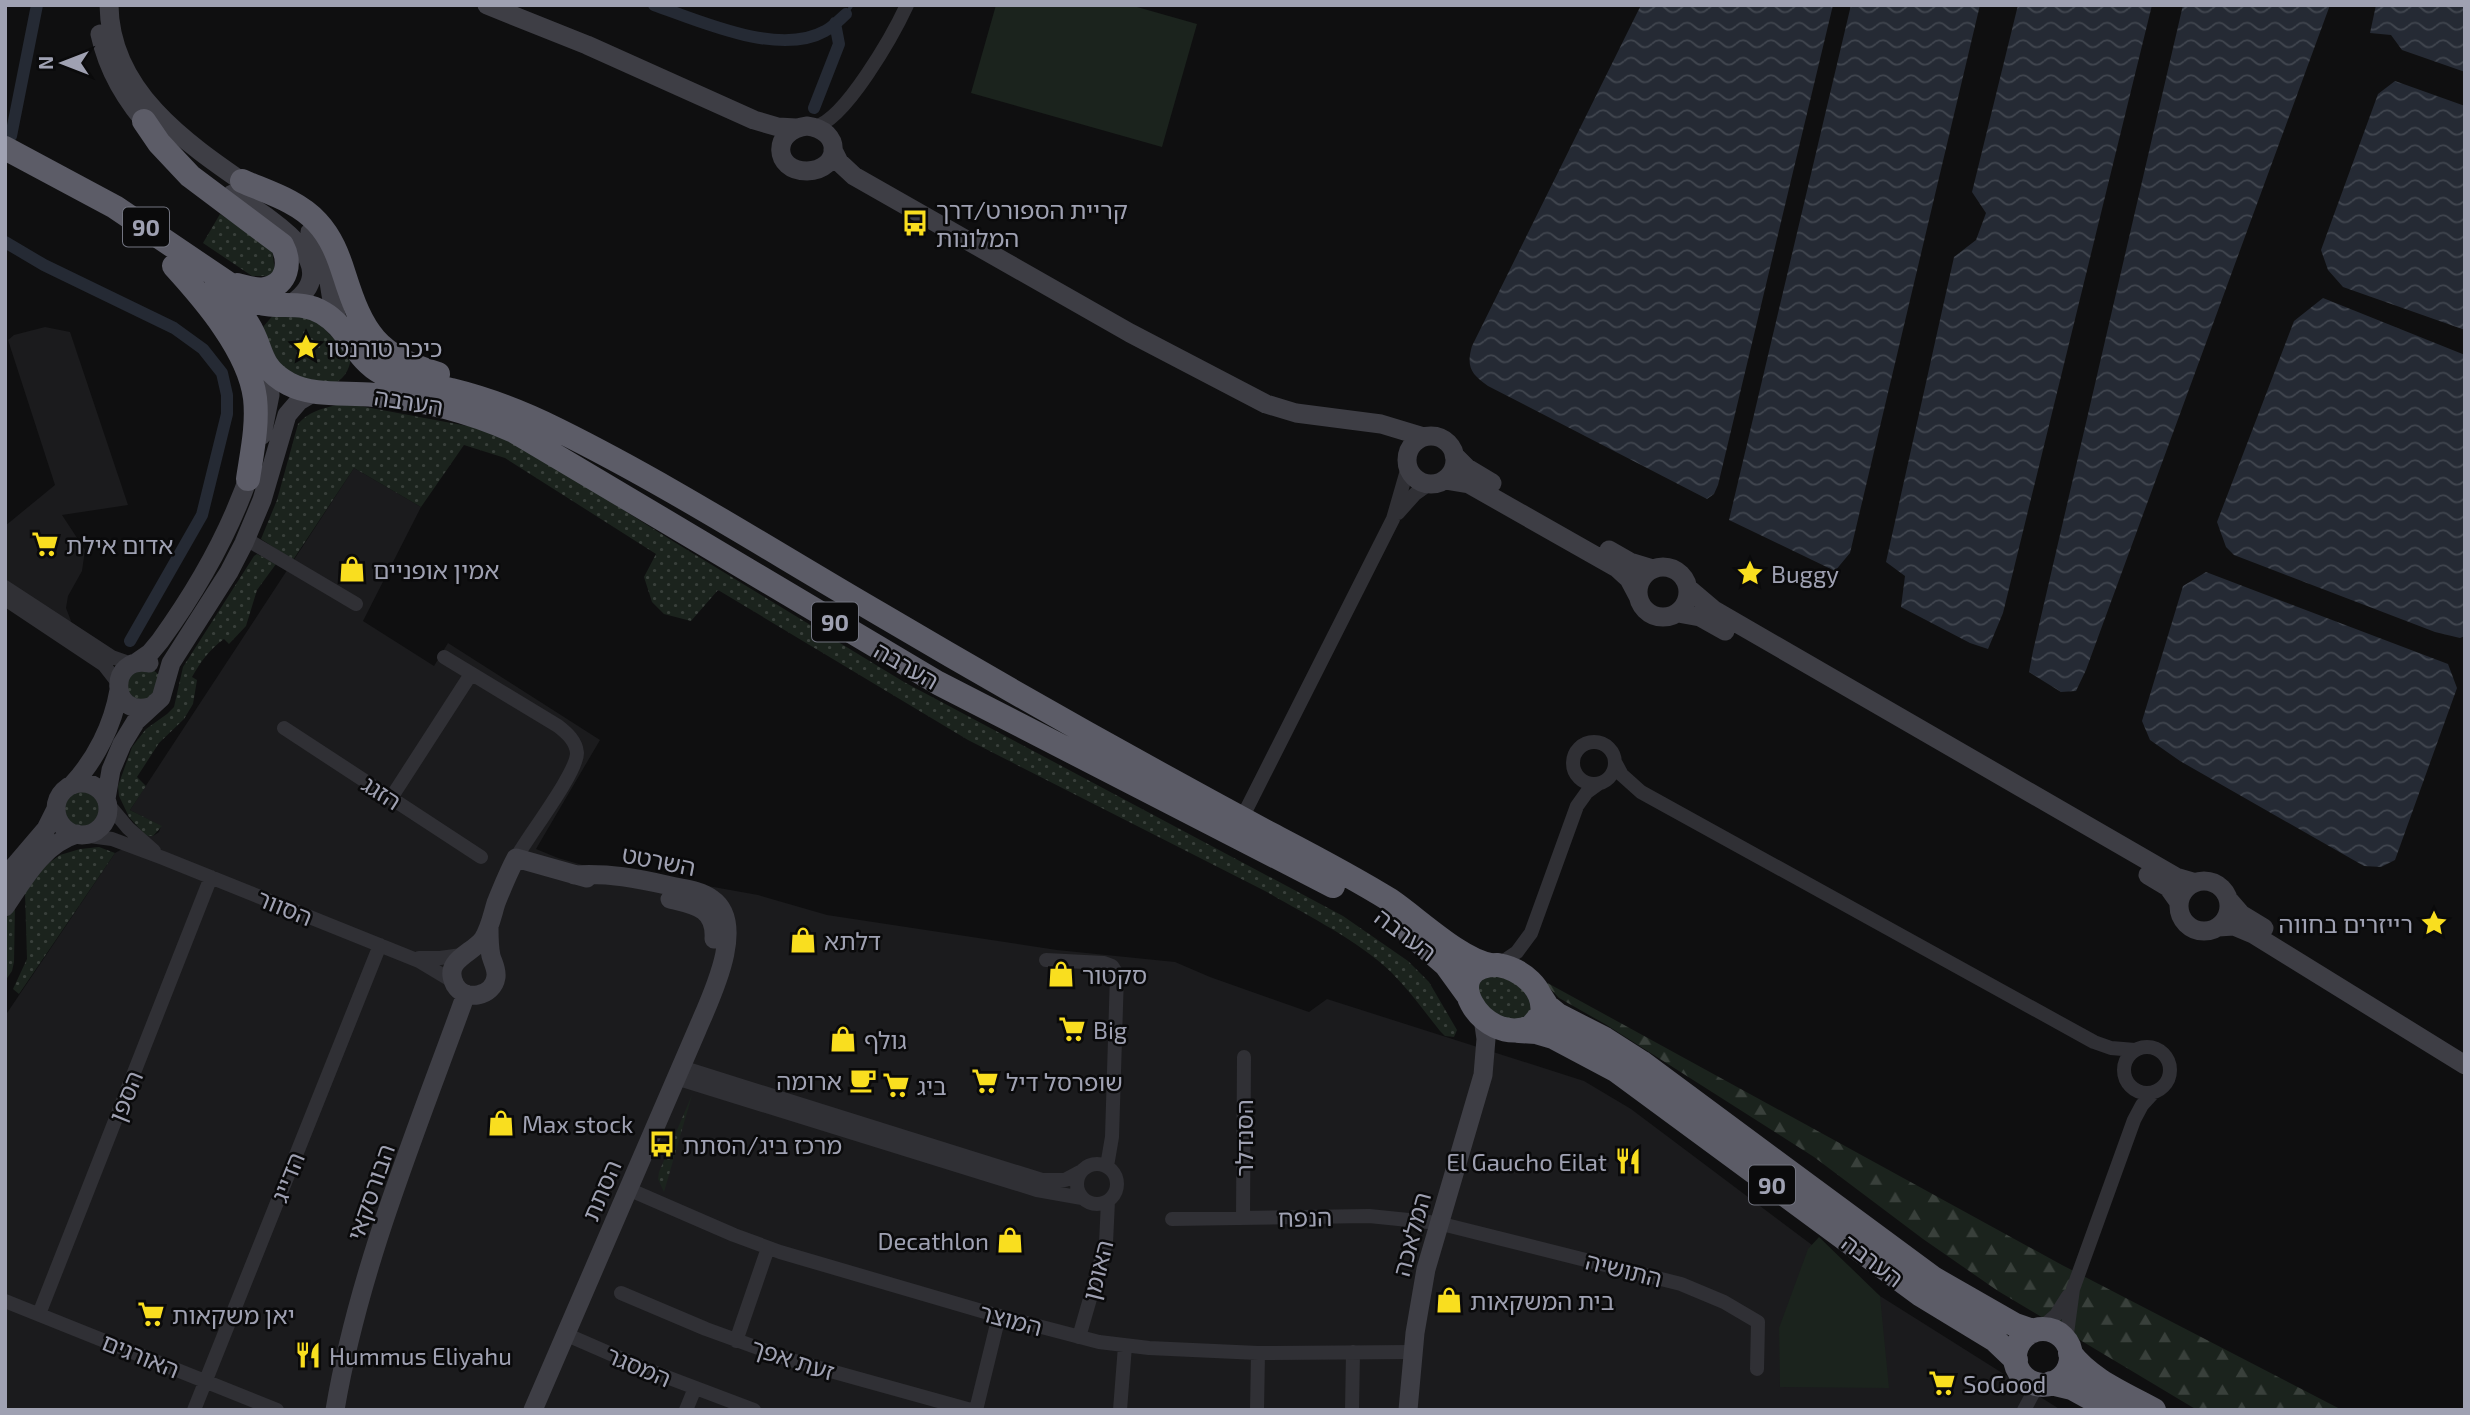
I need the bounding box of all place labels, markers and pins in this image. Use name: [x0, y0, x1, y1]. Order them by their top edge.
place label: קריית הספורט/דרך המלונות: [936, 195, 1128, 252]
bus stop icon: קריית הספורט/דרך המלונות: [900, 208, 930, 238]
place icon: כיכר טורנטו: [291, 332, 321, 362]
place label: כיכר טורנטו: [327, 333, 442, 362]
supermarket icon: אדום אילת: [30, 529, 60, 559]
place label: אדום אילת: [66, 530, 174, 559]
shop icon: אמין אופניים: [337, 554, 367, 584]
place label: אמין אופניים: [373, 555, 499, 584]
place icon: Buggy: [1735, 558, 1765, 588]
place label: Buggy: [1771, 559, 1839, 588]
place icon: רייזרים בחווה: [2419, 908, 2449, 938]
place label: רייזרים בחווה: [2279, 909, 2413, 938]
shop icon: דלתא: [788, 925, 818, 955]
place label: דלתא: [824, 926, 881, 955]
shop icon: סקטור: [1046, 959, 1076, 989]
place label: סקטור: [1082, 960, 1147, 989]
supermarket icon: Big: [1057, 1014, 1087, 1044]
place label: Big: [1093, 1015, 1127, 1044]
shop icon: גולף: [828, 1024, 858, 1054]
place label: גולף: [864, 1025, 907, 1054]
cafe icon: ארומה: [848, 1065, 878, 1095]
place label: ארומה: [776, 1066, 842, 1095]
supermarket icon: שופרסל דיל: [970, 1066, 1000, 1096]
place label: שופרסל דיל: [1006, 1067, 1123, 1096]
supermarket icon: ביג: [881, 1070, 911, 1100]
place label: ביג: [917, 1071, 947, 1100]
shop icon: Max stock: [486, 1108, 516, 1138]
place label: Max stock: [522, 1109, 633, 1138]
bus stop icon: מרכז ביג/הסתת: [647, 1129, 677, 1159]
place label: מרכז ביג/הסתת: [683, 1130, 842, 1159]
restaurant icon: El Gaucho Eilat: [1613, 1146, 1643, 1176]
place label: El Gaucho Eilat: [1446, 1147, 1607, 1176]
shop icon: Decathlon: [995, 1225, 1025, 1255]
place label: Decathlon: [877, 1226, 989, 1255]
shop icon: בית המשקאות: [1434, 1285, 1464, 1315]
place label: בית המשקאות: [1470, 1286, 1614, 1315]
supermarket icon: יאן משקאות: [136, 1299, 166, 1329]
place label: יאן משקאות: [172, 1300, 295, 1329]
restaurant icon: Hummus Eliyahu: [293, 1340, 323, 1370]
place label: Hummus Eliyahu: [329, 1341, 512, 1370]
supermarket icon: SoGood: [1927, 1368, 1957, 1398]
place label: SoGood: [1963, 1369, 2046, 1398]

